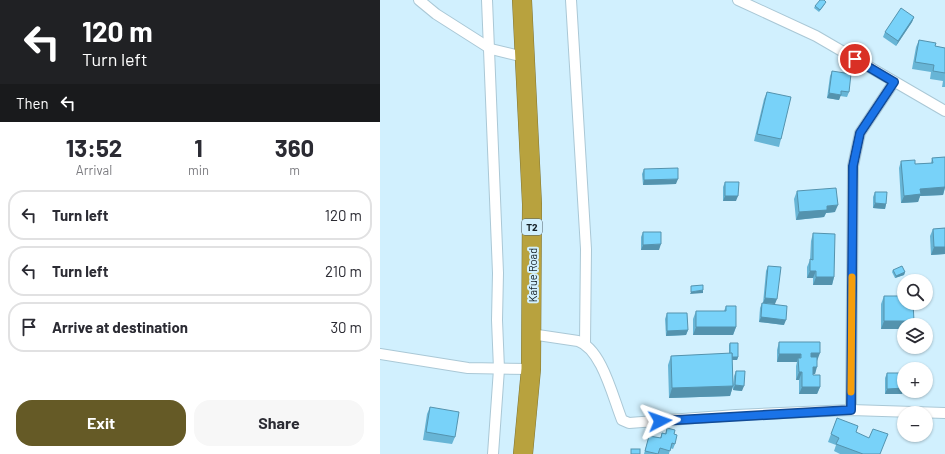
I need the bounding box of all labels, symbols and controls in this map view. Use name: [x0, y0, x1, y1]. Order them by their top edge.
text: 120 m: [82, 14, 153, 48]
icon: left: [16, 16, 68, 68]
pin: [838, 42, 872, 76]
text: Turn left: [82, 48, 148, 70]
icon: arrive: [844, 48, 866, 70]
icon: left: [57, 92, 79, 114]
text: Then: [16, 94, 49, 112]
text: 13:52: [66, 133, 122, 162]
text: 1: [194, 133, 203, 162]
text: 360: [275, 133, 314, 162]
text: Arrival: [76, 162, 112, 178]
text: min: [188, 162, 209, 178]
text: m: [289, 162, 300, 178]
icon: left: [18, 204, 40, 226]
text: Turn left: [52, 206, 108, 224]
text: 120 m: [325, 206, 362, 224]
road number: T2: [522, 219, 542, 235]
street label: Kafue Road: [526, 248, 539, 302]
icon: left: [18, 260, 40, 282]
text: Turn left: [52, 262, 108, 280]
text: 210 m: [325, 262, 362, 280]
map controls: [897, 274, 933, 442]
button: search: [897, 274, 933, 310]
icon: arrive: [18, 316, 40, 338]
text: Arrive at destination: [52, 318, 188, 336]
text: 30 m: [330, 318, 362, 336]
button: layers: [897, 318, 933, 354]
button: +: [897, 362, 933, 398]
button: Exit: [16, 400, 186, 446]
button: Share: [194, 400, 364, 446]
position arrow: [639, 400, 681, 442]
button: −: [897, 406, 933, 442]

